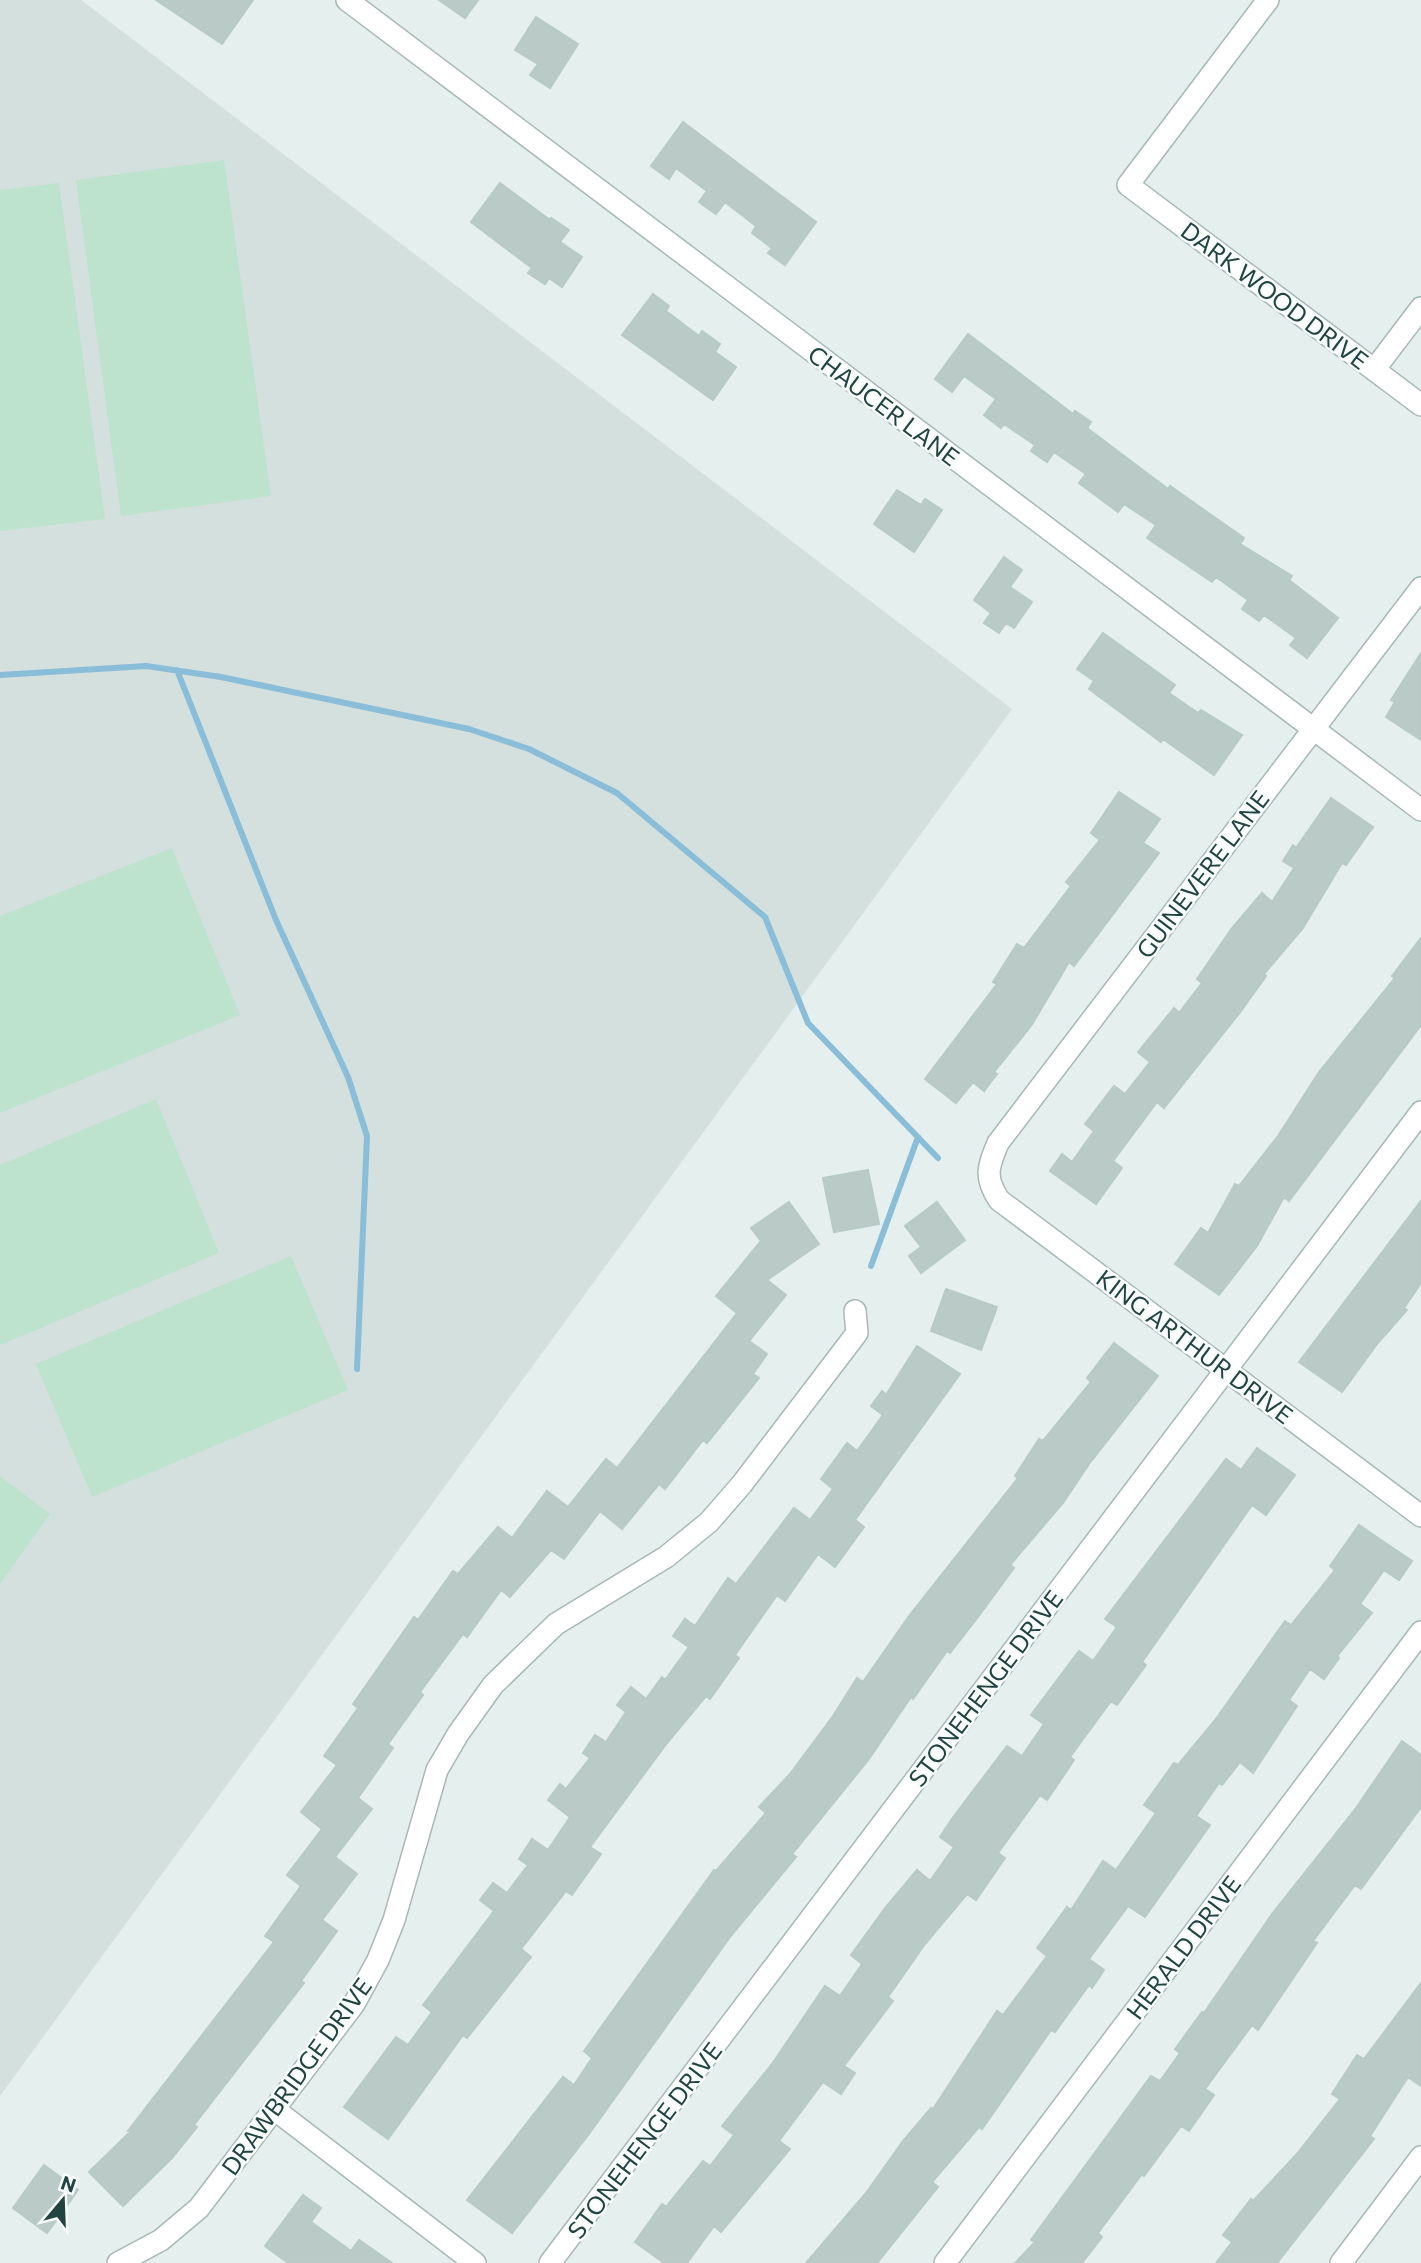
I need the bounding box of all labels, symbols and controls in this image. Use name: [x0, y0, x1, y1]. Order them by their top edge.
street label: DARK WOOD DRIVE: [1176, 215, 1374, 375]
street label: CHAUCER LANE: [803, 339, 965, 471]
street label: GUINEVERE LANE: [1129, 784, 1275, 964]
street label: KING ARTHUR DRIVE: [1091, 1263, 1299, 1429]
street label: STONEHENGE DRIVE: [902, 1584, 1068, 1792]
street label: HERALD DRIVE: [1120, 1870, 1246, 2024]
street label: DRAWBRIDGE DRIVE: [215, 1972, 377, 2180]
street label: STONEHENGE DRIVE: [561, 2036, 727, 2244]
north arrow: [28, 2165, 98, 2235]
text: N: [58, 2170, 79, 2197]

